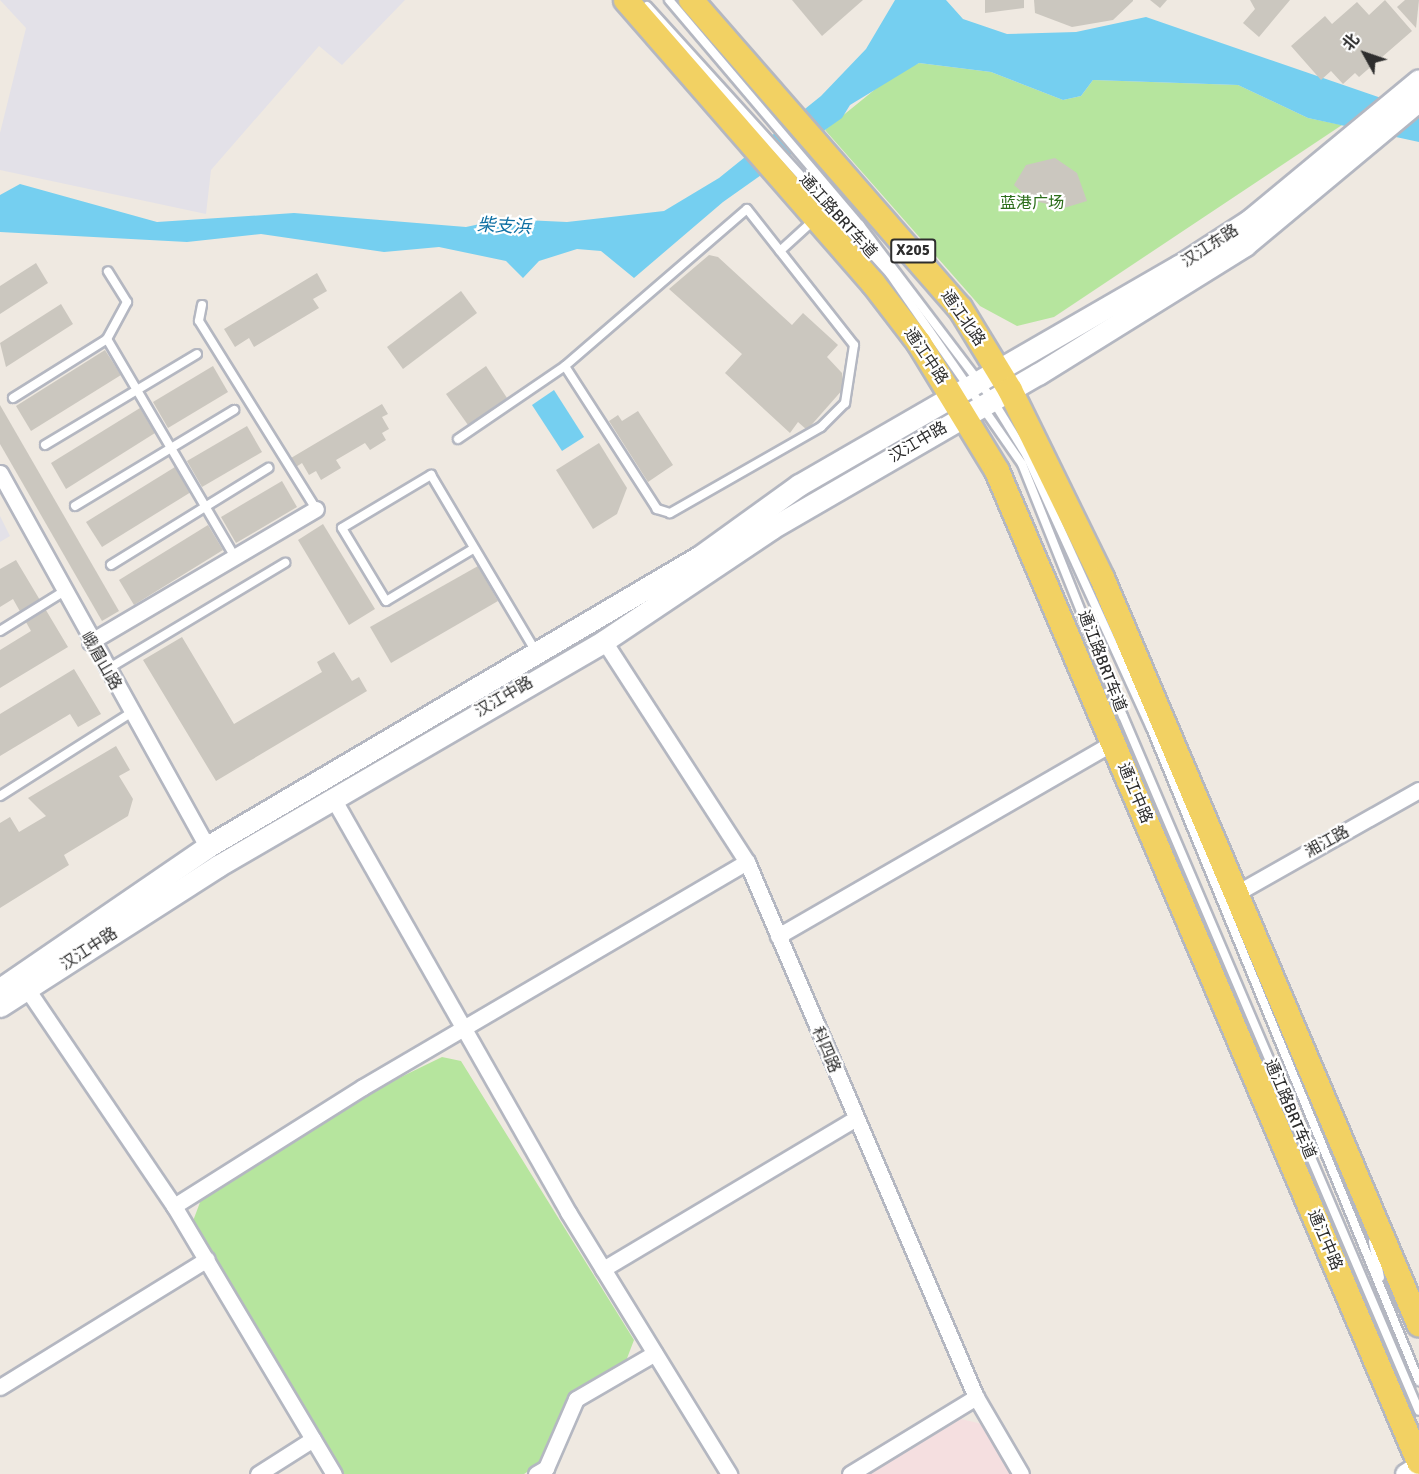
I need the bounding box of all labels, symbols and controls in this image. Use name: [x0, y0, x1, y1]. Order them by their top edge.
north arrow: [1335, 24, 1395, 84]
text: 北: [1338, 30, 1364, 55]
street label: 通江路BRT车道: [795, 170, 881, 262]
park label: 蓝港广场: [1000, 193, 1064, 213]
water label: 柴支浜: [476, 214, 532, 238]
street label: 汉江东路: [1178, 221, 1242, 271]
road number: X205: [889, 239, 937, 263]
street label: 通江北路: [937, 286, 989, 350]
street label: 通江中路: [900, 324, 952, 388]
street label: 汉江中路: [885, 418, 951, 466]
street label: 通江路BRT车道: [1074, 608, 1130, 714]
street label: 峨眉山路: [77, 628, 125, 694]
street label: 汉江中路: [471, 673, 537, 721]
street label: 通江中路: [1114, 760, 1156, 826]
street label: 湘江路: [1301, 822, 1353, 862]
street label: 汉江中路: [57, 924, 121, 974]
street label: 科四路: [808, 1024, 844, 1076]
street label: 通江路BRT车道: [1260, 1056, 1320, 1162]
street label: 通江中路: [1304, 1207, 1346, 1273]

